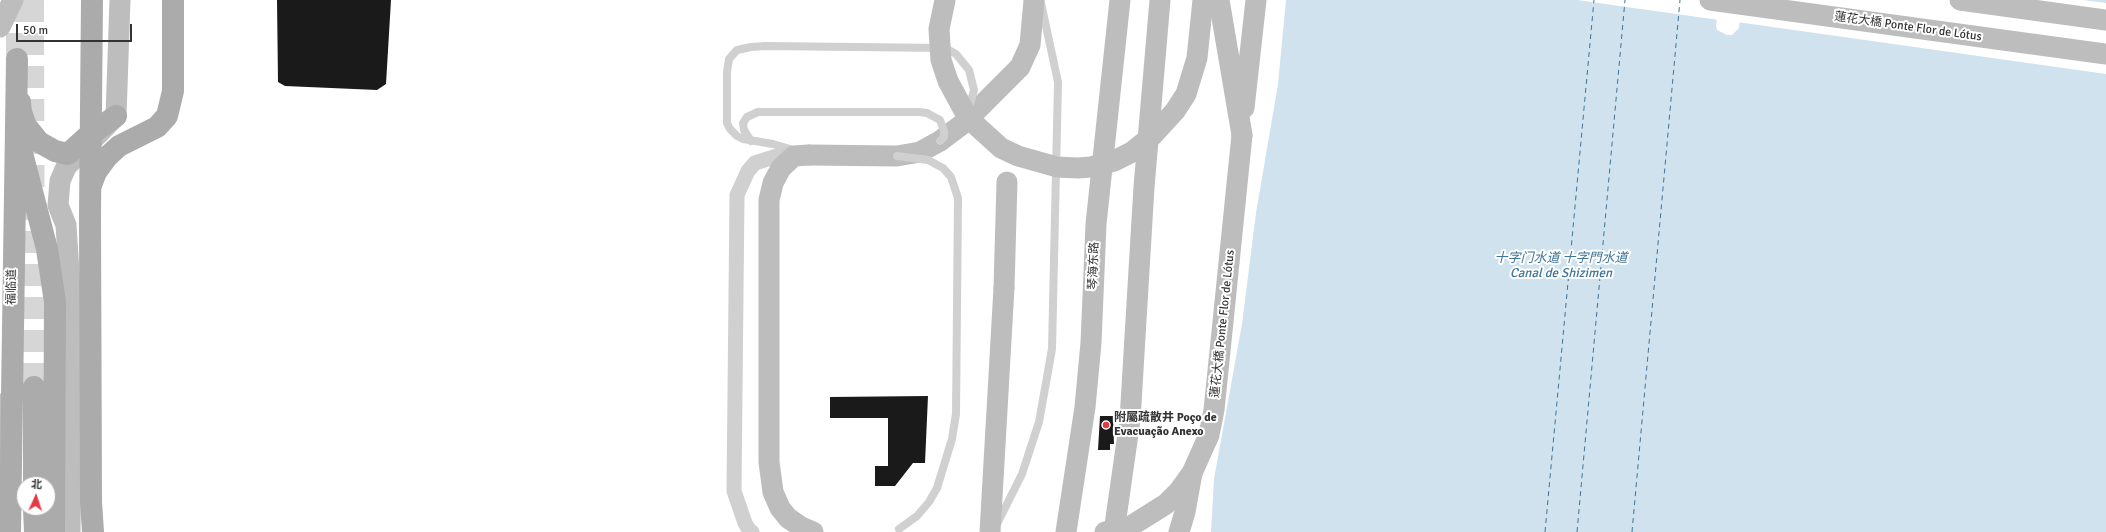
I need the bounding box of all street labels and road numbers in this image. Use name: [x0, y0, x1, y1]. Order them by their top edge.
street label: 蓮花大橋 Ponte Flor de Lótus: [1833, 10, 1983, 44]
street label: 琴海东路: [1086, 242, 1102, 290]
street label: 蓮花大橋 Ponte Flor de Lótus: [1208, 249, 1238, 399]
street label: 福临道: [4, 269, 20, 305]

